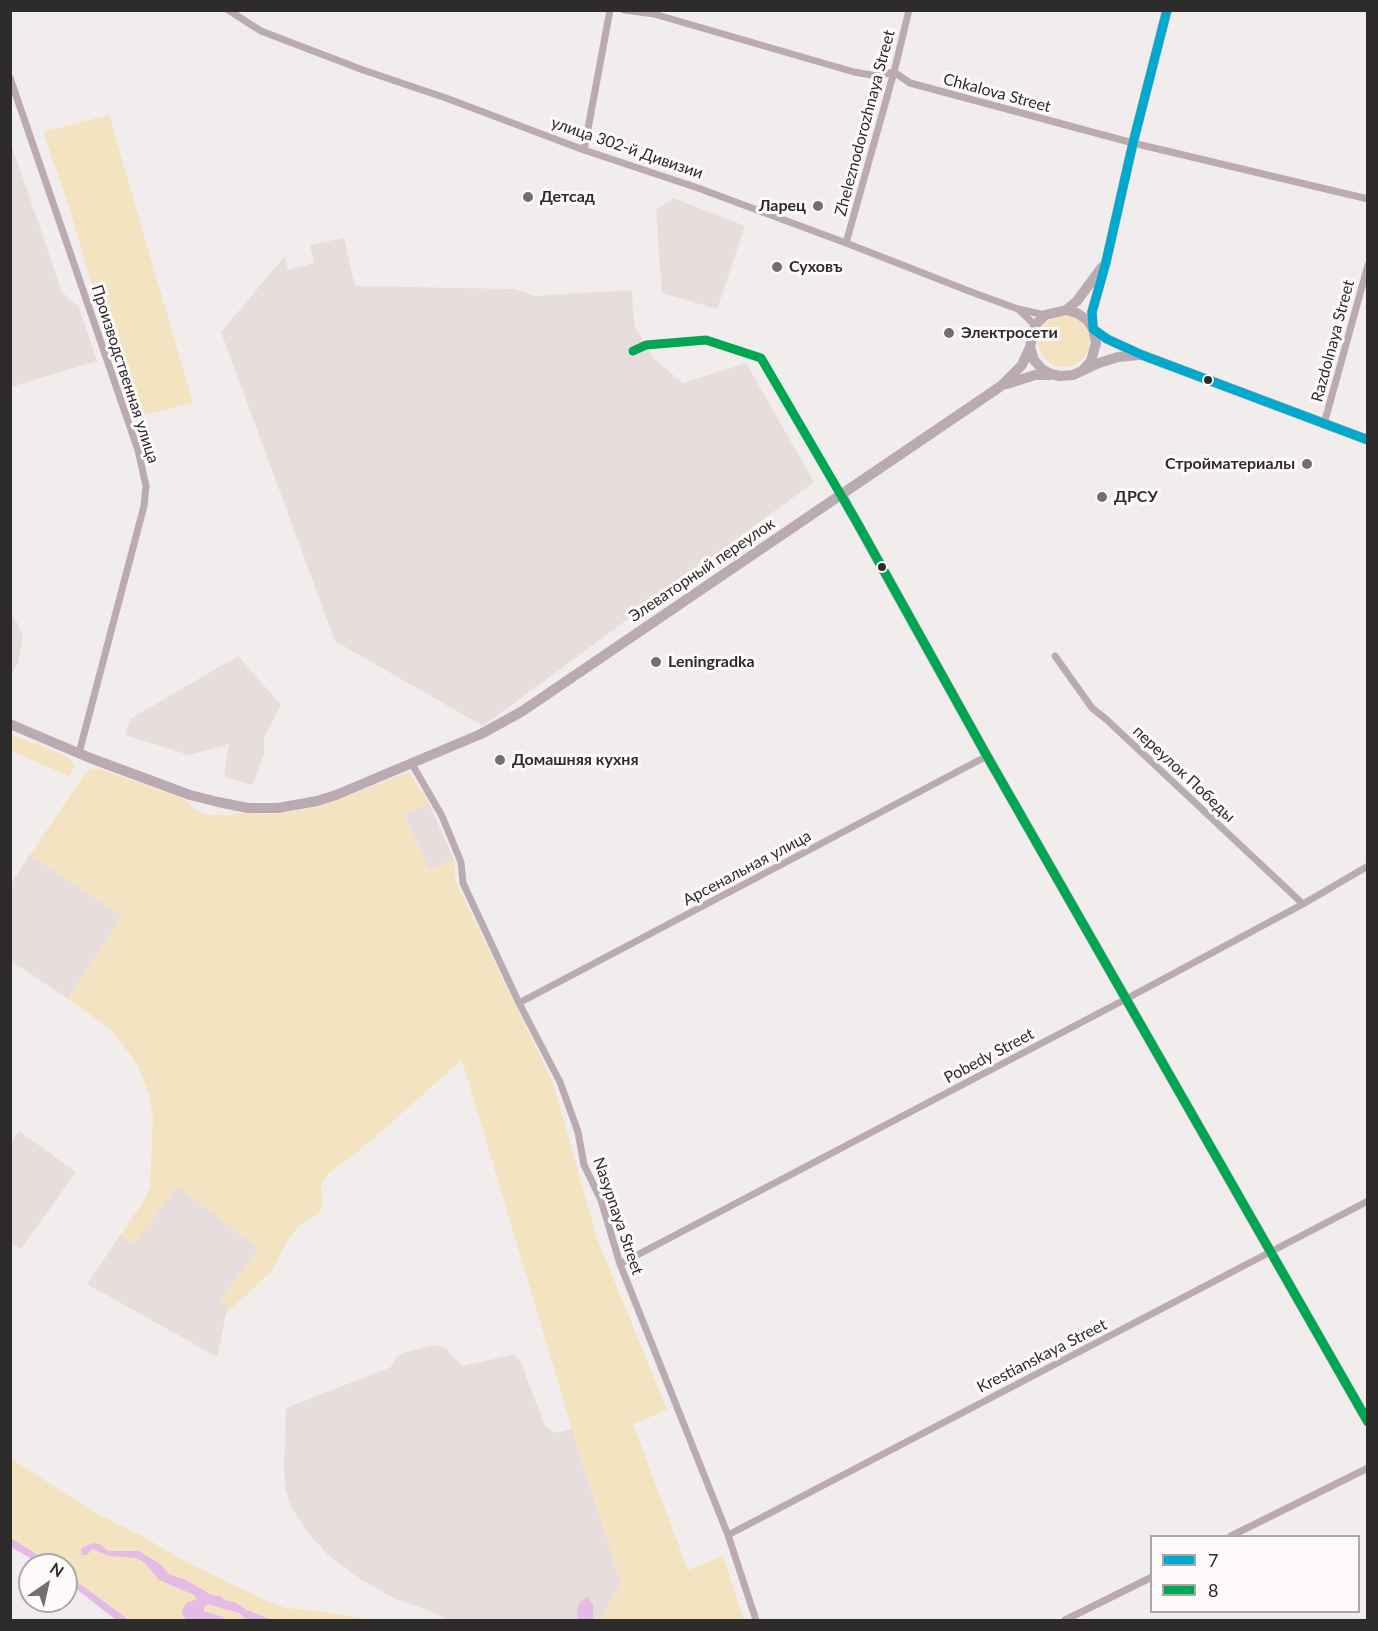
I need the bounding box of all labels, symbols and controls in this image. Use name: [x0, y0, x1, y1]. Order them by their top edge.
street label: Zheleznodorozhnaya Street: [831, 28, 899, 218]
street label: Chkalova Street: [941, 69, 1053, 117]
street label: улица 302-й Дивизии: [549, 113, 705, 183]
place label: Детсад: [540, 187, 595, 207]
marker: Детсад: [521, 190, 535, 204]
place label: Ларец: [759, 196, 806, 216]
marker: Ларец: [811, 199, 825, 213]
place label: Суховъ: [789, 257, 842, 277]
marker: Суховъ: [770, 260, 784, 274]
street label: Razdolnaya Street: [1307, 278, 1359, 404]
street label: Производственная улица: [87, 282, 163, 466]
place label: Электросети: [961, 323, 1058, 343]
marker: Электросети: [942, 326, 956, 340]
unlabelled marker: [1202, 374, 1214, 386]
place label: Стройматериалы: [1165, 454, 1295, 474]
marker: Стройматериалы: [1300, 457, 1314, 471]
place label: ДРСУ: [1114, 487, 1158, 507]
marker: ДРСУ: [1095, 490, 1109, 504]
street label: Элеваторный переулок: [625, 514, 779, 626]
unlabelled marker: [876, 561, 888, 573]
place label: Leningradka: [668, 652, 755, 672]
marker: Leningradka: [649, 655, 663, 669]
street label: переулок Победы: [1129, 722, 1239, 826]
place label: Домашняя кухня: [512, 750, 639, 770]
marker: Домашняя кухня: [493, 753, 507, 767]
street label: Арсенальная улица: [680, 826, 814, 910]
street label: Pobedy Street: [941, 1024, 1037, 1088]
street label: Nasypnaya Street: [589, 1155, 647, 1277]
street label: Krestianskaya Street: [974, 1315, 1110, 1397]
legend: [1150, 1535, 1360, 1613]
text: 7: [1208, 1549, 1218, 1571]
north arrow: [18, 1553, 78, 1613]
text: N: [47, 1558, 68, 1581]
text: 8: [1208, 1579, 1218, 1601]

